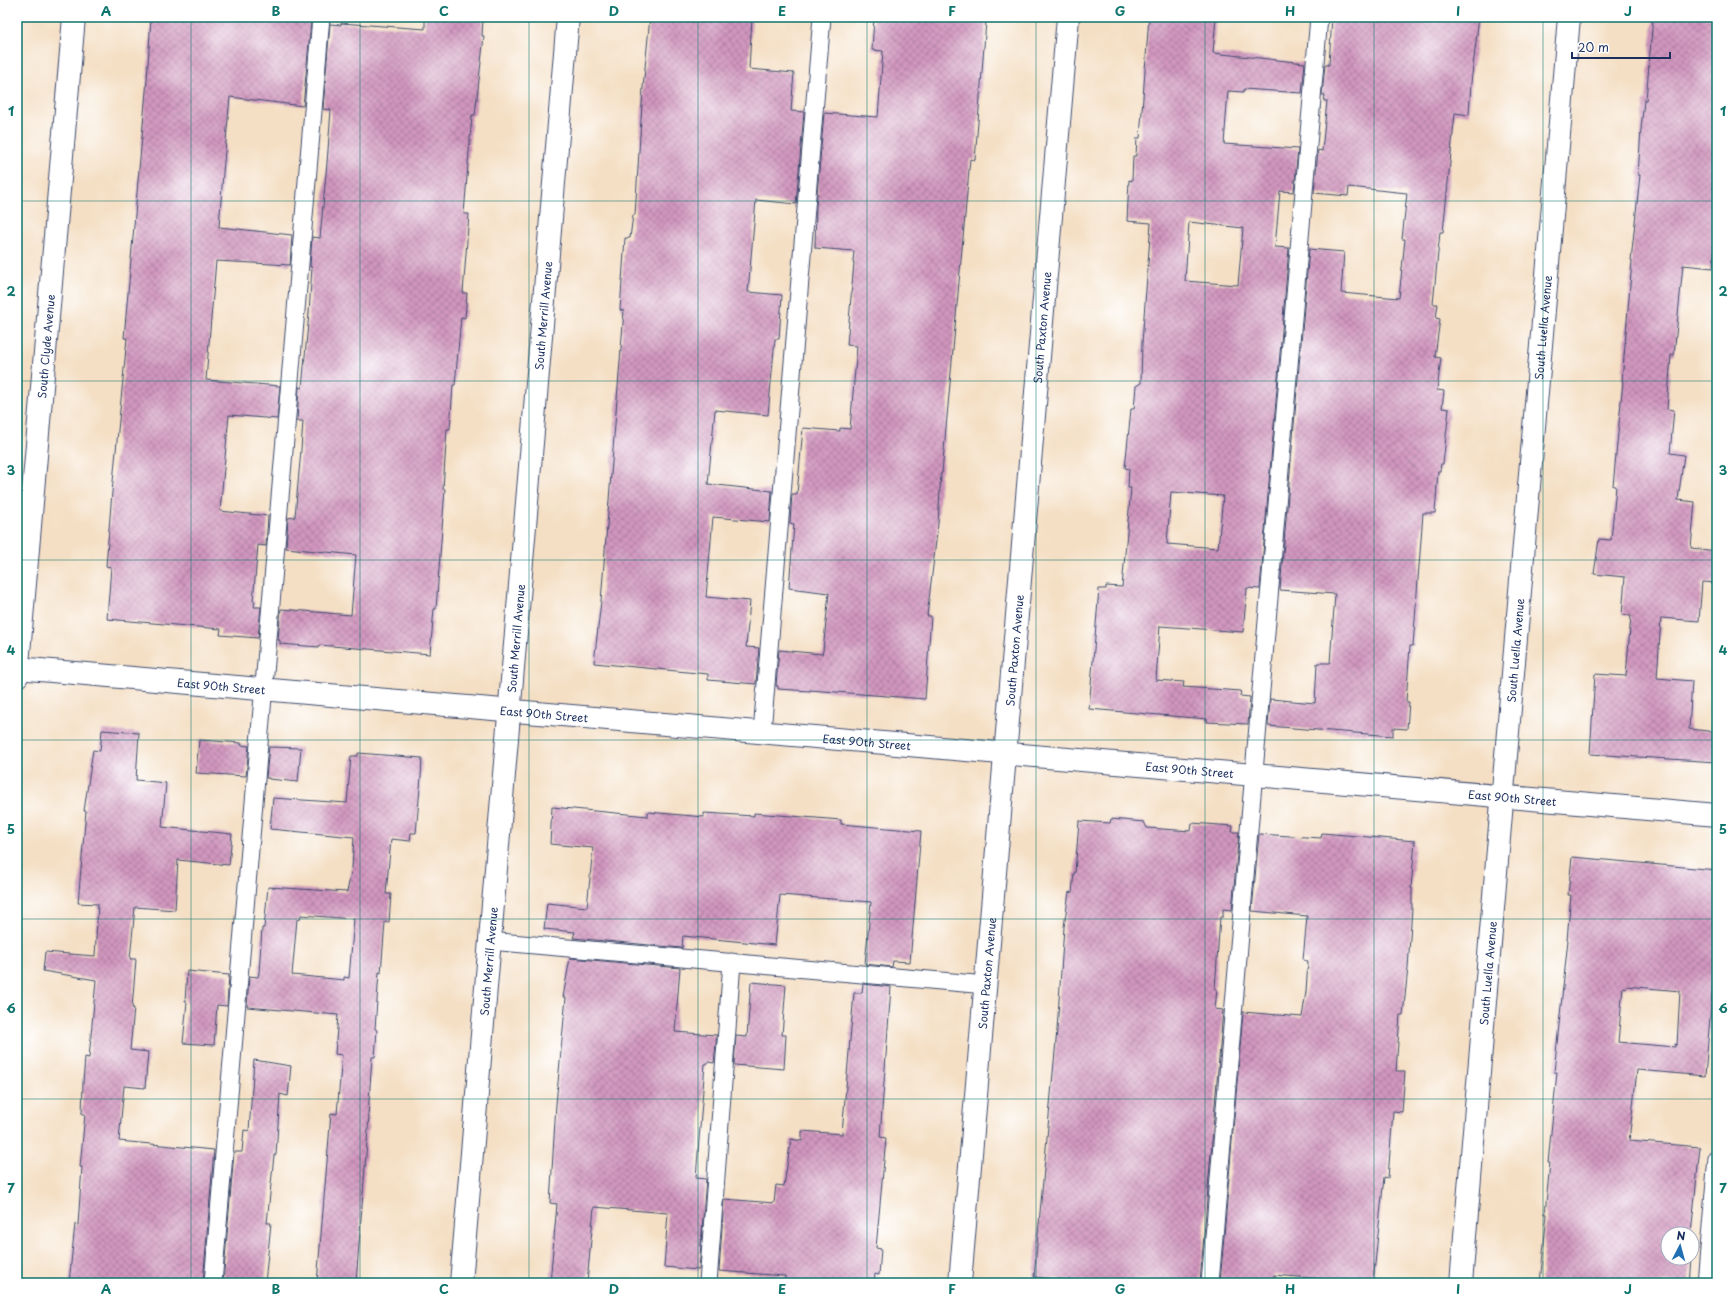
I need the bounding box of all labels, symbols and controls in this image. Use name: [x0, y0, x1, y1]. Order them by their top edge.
text: A: [101, 1, 111, 20]
text: B: [272, 1, 281, 20]
text: C: [439, 1, 449, 20]
text: D: [609, 1, 619, 20]
text: E: [778, 1, 786, 20]
text: F: [948, 1, 956, 20]
text: G: [1115, 1, 1125, 20]
text: H: [1285, 1, 1295, 20]
text: I: [1456, 1, 1460, 20]
text: J: [1624, 1, 1632, 20]
scale bar: [1572, 34, 1670, 60]
text: 20 m: [1578, 38, 1609, 56]
text: 1: [8, 101, 14, 120]
text: 1: [1720, 101, 1726, 120]
street label: South Merrill Avenue: [530, 260, 556, 370]
street label: South Paxton Avenue: [1028, 271, 1055, 384]
street label: South Luella Avenue: [1530, 275, 1555, 380]
text: 2: [6, 281, 16, 300]
text: 2: [1718, 281, 1728, 300]
street label: South Clyde Avenue: [33, 293, 58, 399]
text: 3: [7, 460, 16, 479]
text: 3: [1719, 460, 1728, 479]
street label: South Merrill Avenue: [502, 583, 529, 693]
street label: South Paxton Avenue: [1001, 594, 1027, 707]
street label: South Luella Avenue: [1502, 598, 1528, 703]
text: 4: [7, 640, 16, 659]
text: 4: [1719, 640, 1728, 659]
street label: East 90th Street: [176, 673, 267, 698]
street label: East 90th Street: [499, 701, 589, 726]
street label: East 90th Street: [822, 729, 912, 754]
street label: East 90th Street: [1145, 757, 1235, 782]
street label: East 90th Street: [1468, 785, 1558, 810]
text: 5: [7, 819, 15, 838]
text: 5: [1719, 819, 1727, 838]
street label: South Merrill Avenue: [475, 906, 501, 1016]
street label: South Paxton Avenue: [973, 917, 1000, 1030]
street label: South Luella Avenue: [1475, 920, 1500, 1026]
text: 6: [6, 998, 16, 1017]
text: 6: [1718, 998, 1728, 1017]
text: 7: [7, 1178, 15, 1197]
text: 7: [1719, 1178, 1727, 1197]
north arrow: [1660, 1226, 1700, 1266]
text: N: [1676, 1227, 1687, 1244]
text: A: [101, 1279, 111, 1298]
text: B: [272, 1279, 281, 1298]
text: C: [439, 1279, 449, 1298]
text: D: [609, 1279, 619, 1298]
text: E: [778, 1279, 786, 1298]
text: F: [948, 1279, 956, 1298]
text: G: [1115, 1279, 1125, 1298]
text: H: [1285, 1279, 1295, 1298]
text: I: [1456, 1279, 1460, 1298]
text: J: [1624, 1279, 1632, 1298]

